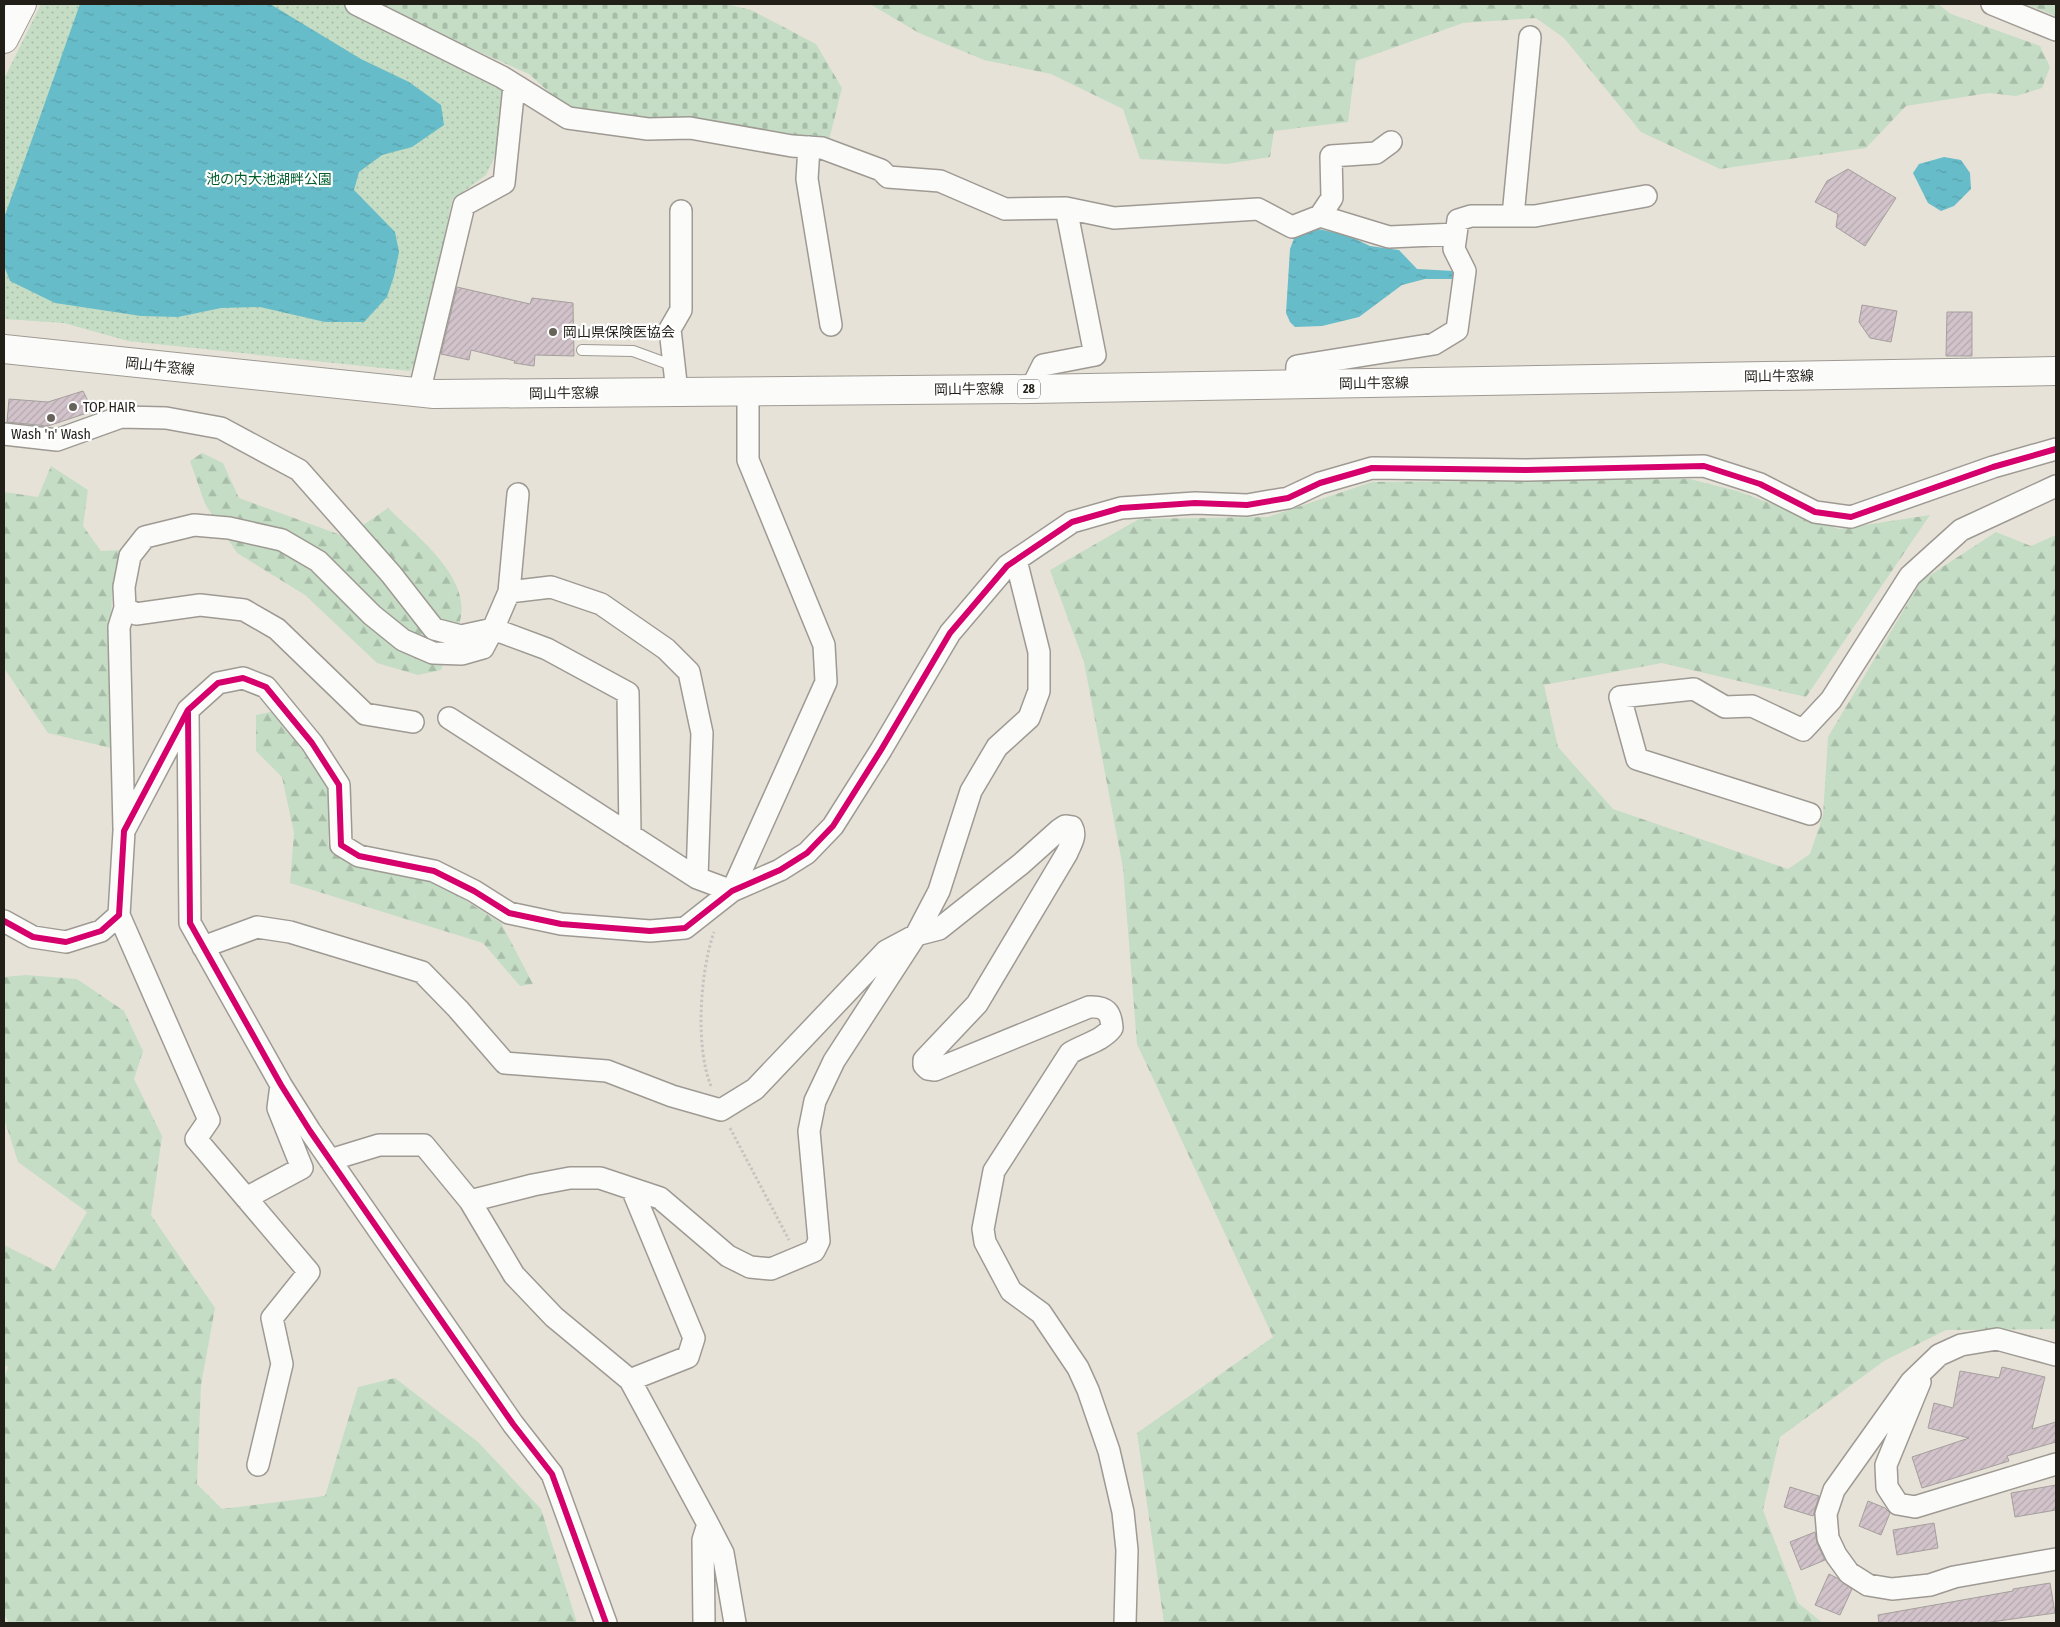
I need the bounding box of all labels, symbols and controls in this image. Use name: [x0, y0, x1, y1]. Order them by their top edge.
park label: 池の内大池湖畔公園: [206, 171, 332, 188]
place label: 岡山県保険医協会: [563, 324, 675, 341]
marker: 岡山県保険医協会: [547, 326, 559, 338]
street label: 岡山牛窓線: [124, 354, 196, 379]
street label: 岡山牛窓線: [1744, 367, 1814, 386]
street label: 岡山牛窓線: [1339, 374, 1409, 393]
road number: 28: [1018, 379, 1040, 398]
street label: 岡山牛窓線: [934, 380, 1004, 399]
street label: 岡山牛窓線: [529, 384, 599, 403]
place label: TOP HAIR: [83, 399, 136, 416]
marker: TOP HAIR: [67, 401, 79, 413]
marker: Wash 'n' Wash: [45, 412, 57, 424]
place label: Wash 'n' Wash: [11, 426, 91, 443]

